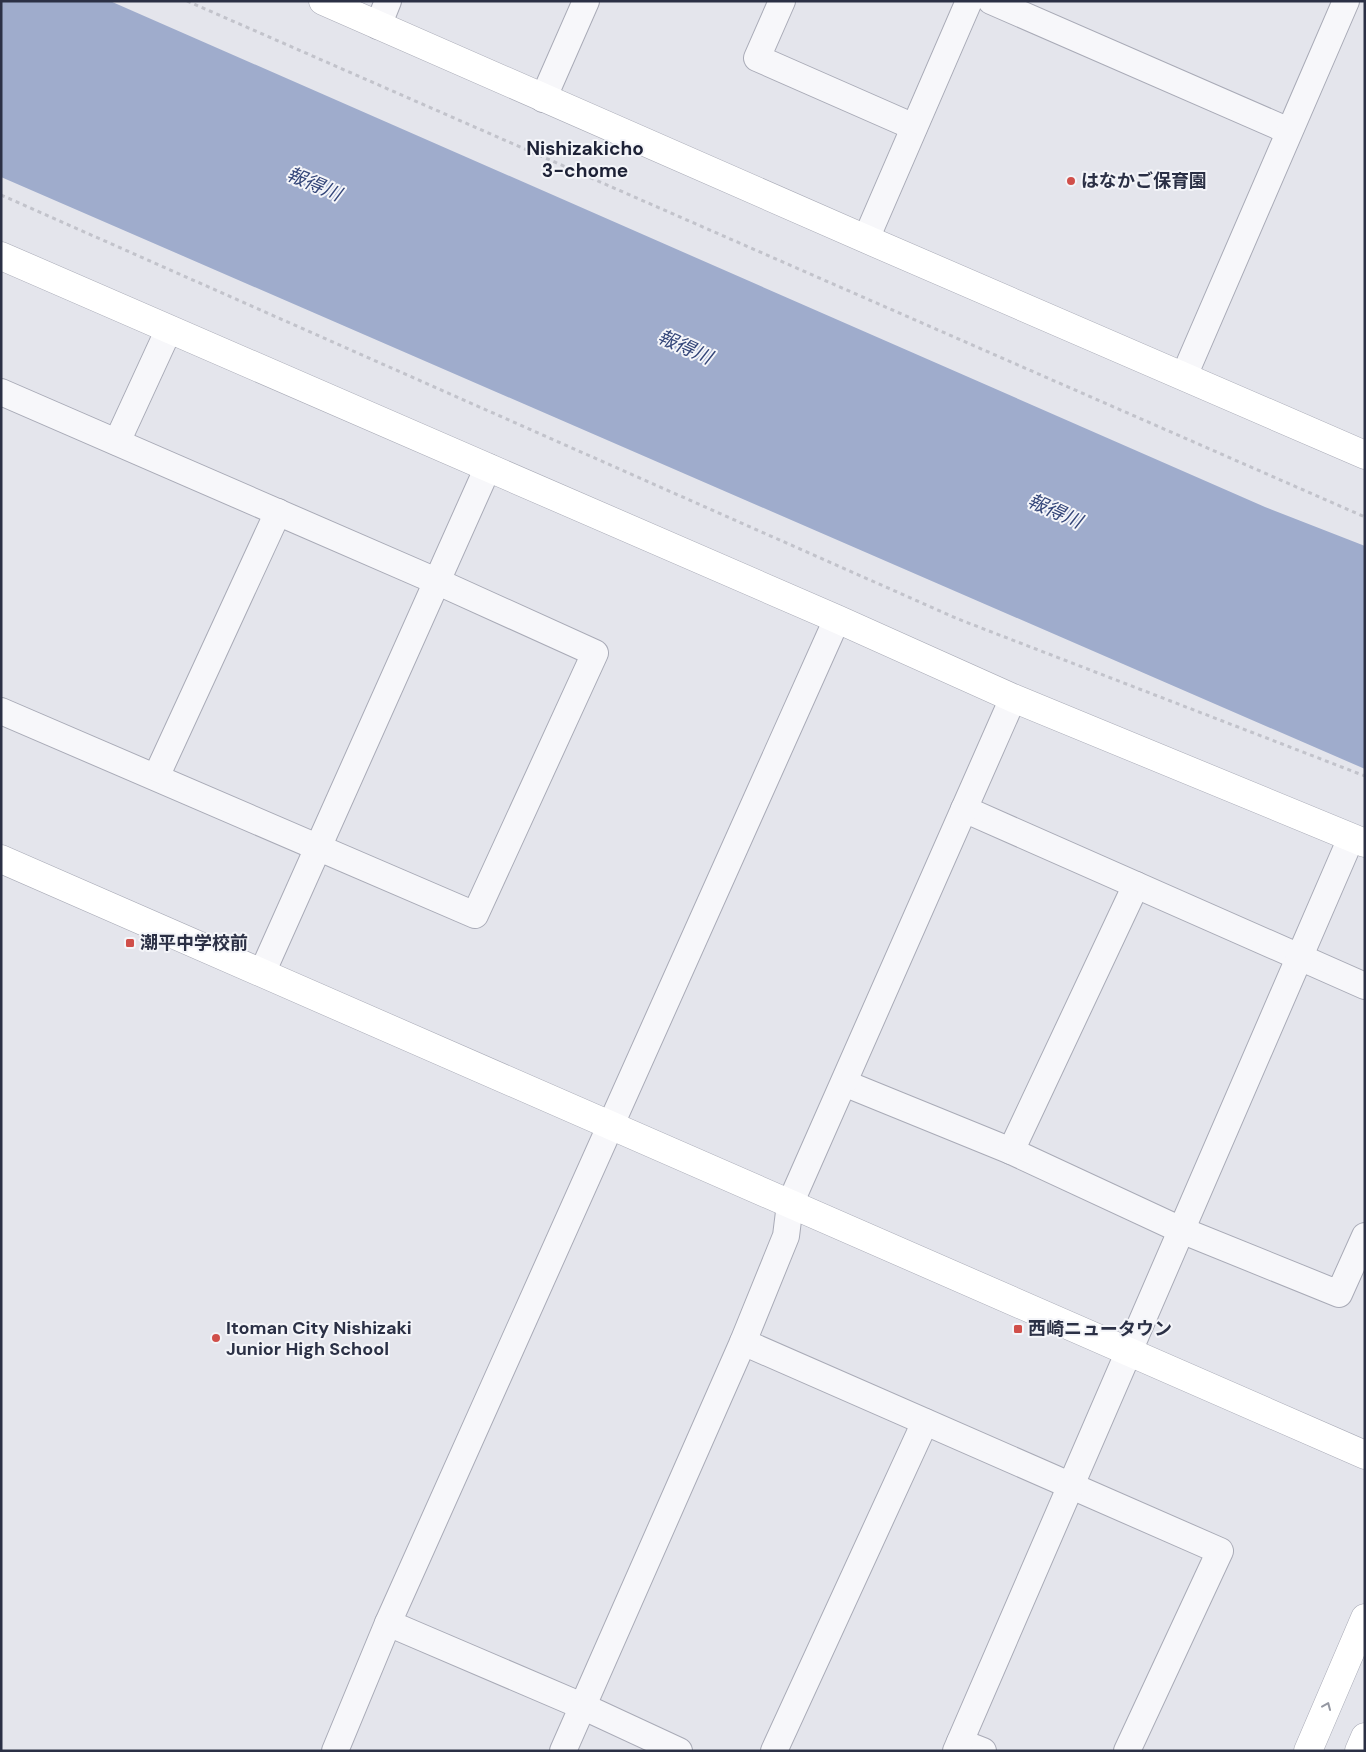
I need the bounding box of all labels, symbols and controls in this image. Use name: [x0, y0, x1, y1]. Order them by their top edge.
district label: Nishizakicho 3-chome: [526, 136, 644, 183]
water label: 報得川: [283, 161, 347, 207]
place label: はなかご保育園: [1081, 169, 1207, 193]
marker: はなかご保育園: [1065, 175, 1077, 187]
water label: 報得川: [654, 324, 718, 371]
water label: 報得川: [1024, 488, 1088, 535]
place label: 潮平中学校前: [140, 931, 248, 955]
marker: 潮平中学校前: [124, 937, 136, 949]
place label: Itoman City Nishizaki Junior High School: [226, 1316, 412, 1361]
place label: 西崎ニュータウン: [1028, 1317, 1172, 1341]
marker: 西崎ニュータウン: [1012, 1323, 1024, 1335]
marker: Itoman City Nishizaki Junior High School: [210, 1332, 222, 1344]
one-way arrow: [1321, 1702, 1331, 1711]

